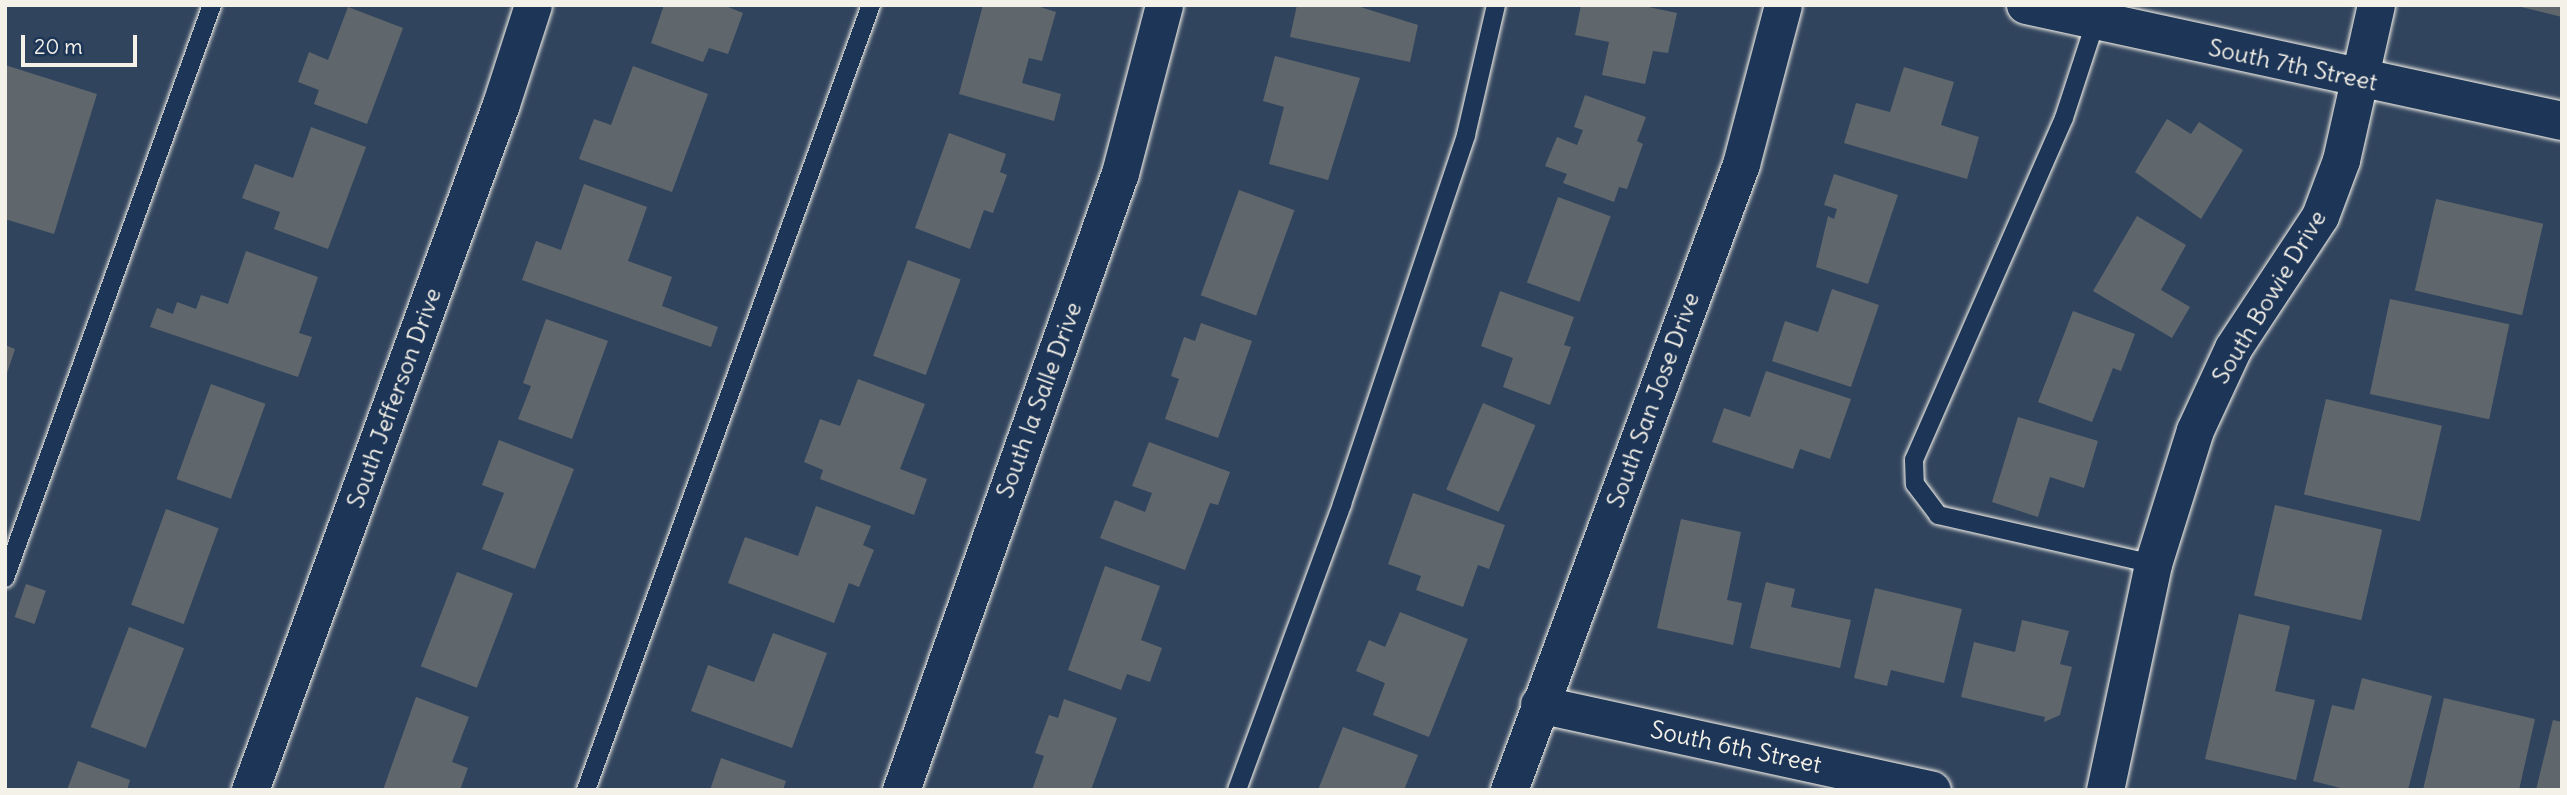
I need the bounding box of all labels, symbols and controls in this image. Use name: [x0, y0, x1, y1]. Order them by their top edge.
scale bar: [24, 21, 140, 65]
text: 20 m: [34, 33, 83, 60]
street label: South 7th Street: [2206, 33, 2380, 97]
street label: South Bowie Drive: [2206, 205, 2332, 389]
street label: South Jefferson Drive: [341, 284, 447, 512]
street label: South San Jose Drive: [1601, 288, 1705, 512]
street label: South la Salle Drive: [990, 298, 1088, 502]
street label: South 6th Street: [1648, 715, 1824, 779]

